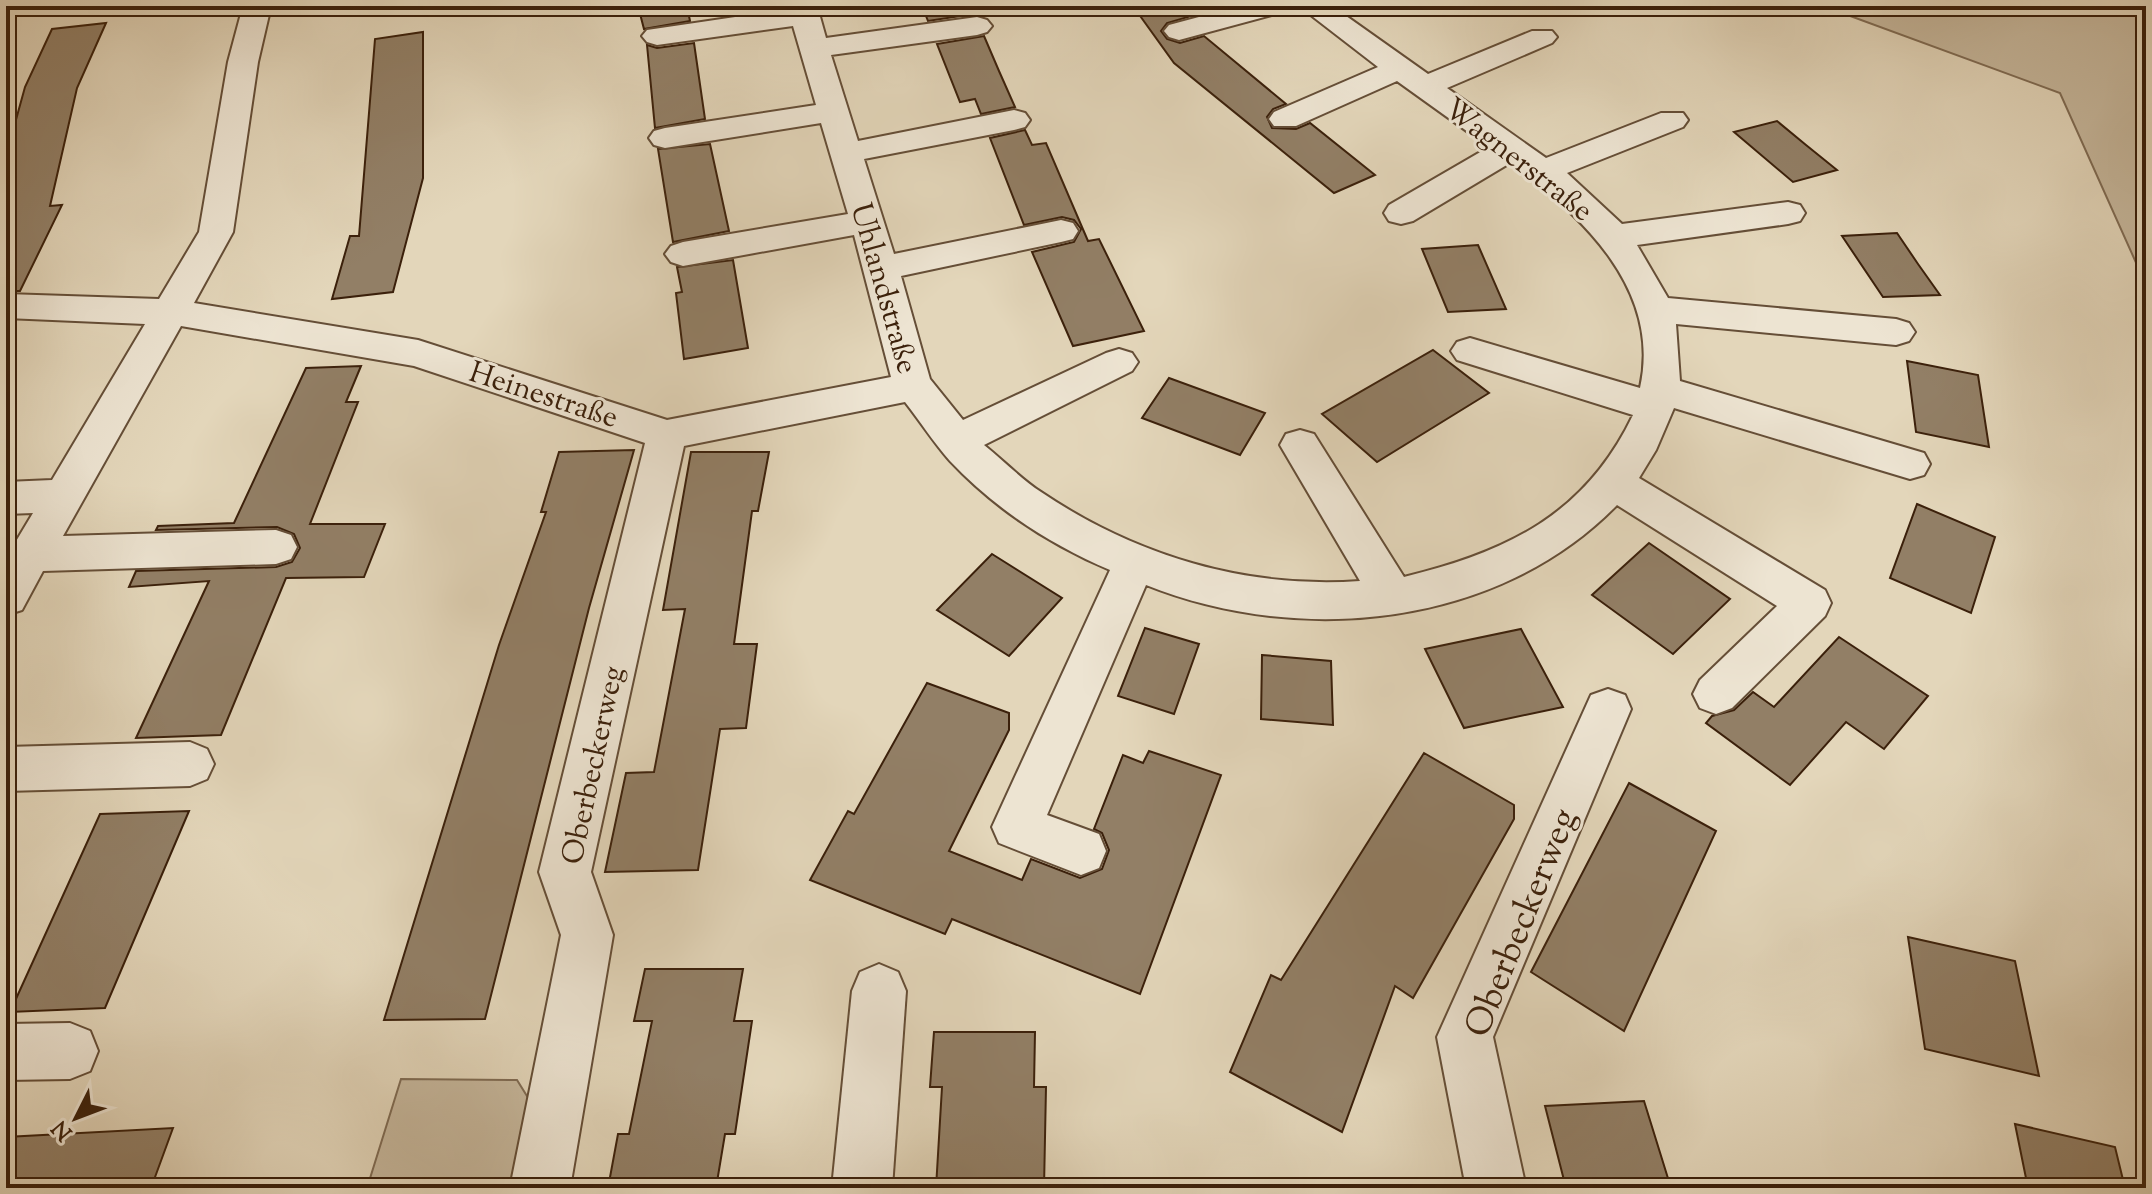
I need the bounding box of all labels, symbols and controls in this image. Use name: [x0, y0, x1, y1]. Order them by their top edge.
street label: Wagnerstraße: [1434, 89, 1601, 233]
street label: Uhlandstraße: [838, 198, 927, 379]
street label: Heinestraße: [463, 352, 623, 441]
street label: Oberbeckerweg: [552, 662, 636, 869]
street label: Oberbeckerweg: [1453, 801, 1592, 1046]
north arrow: [36, 1078, 116, 1158]
text: N: [45, 1112, 81, 1147]

